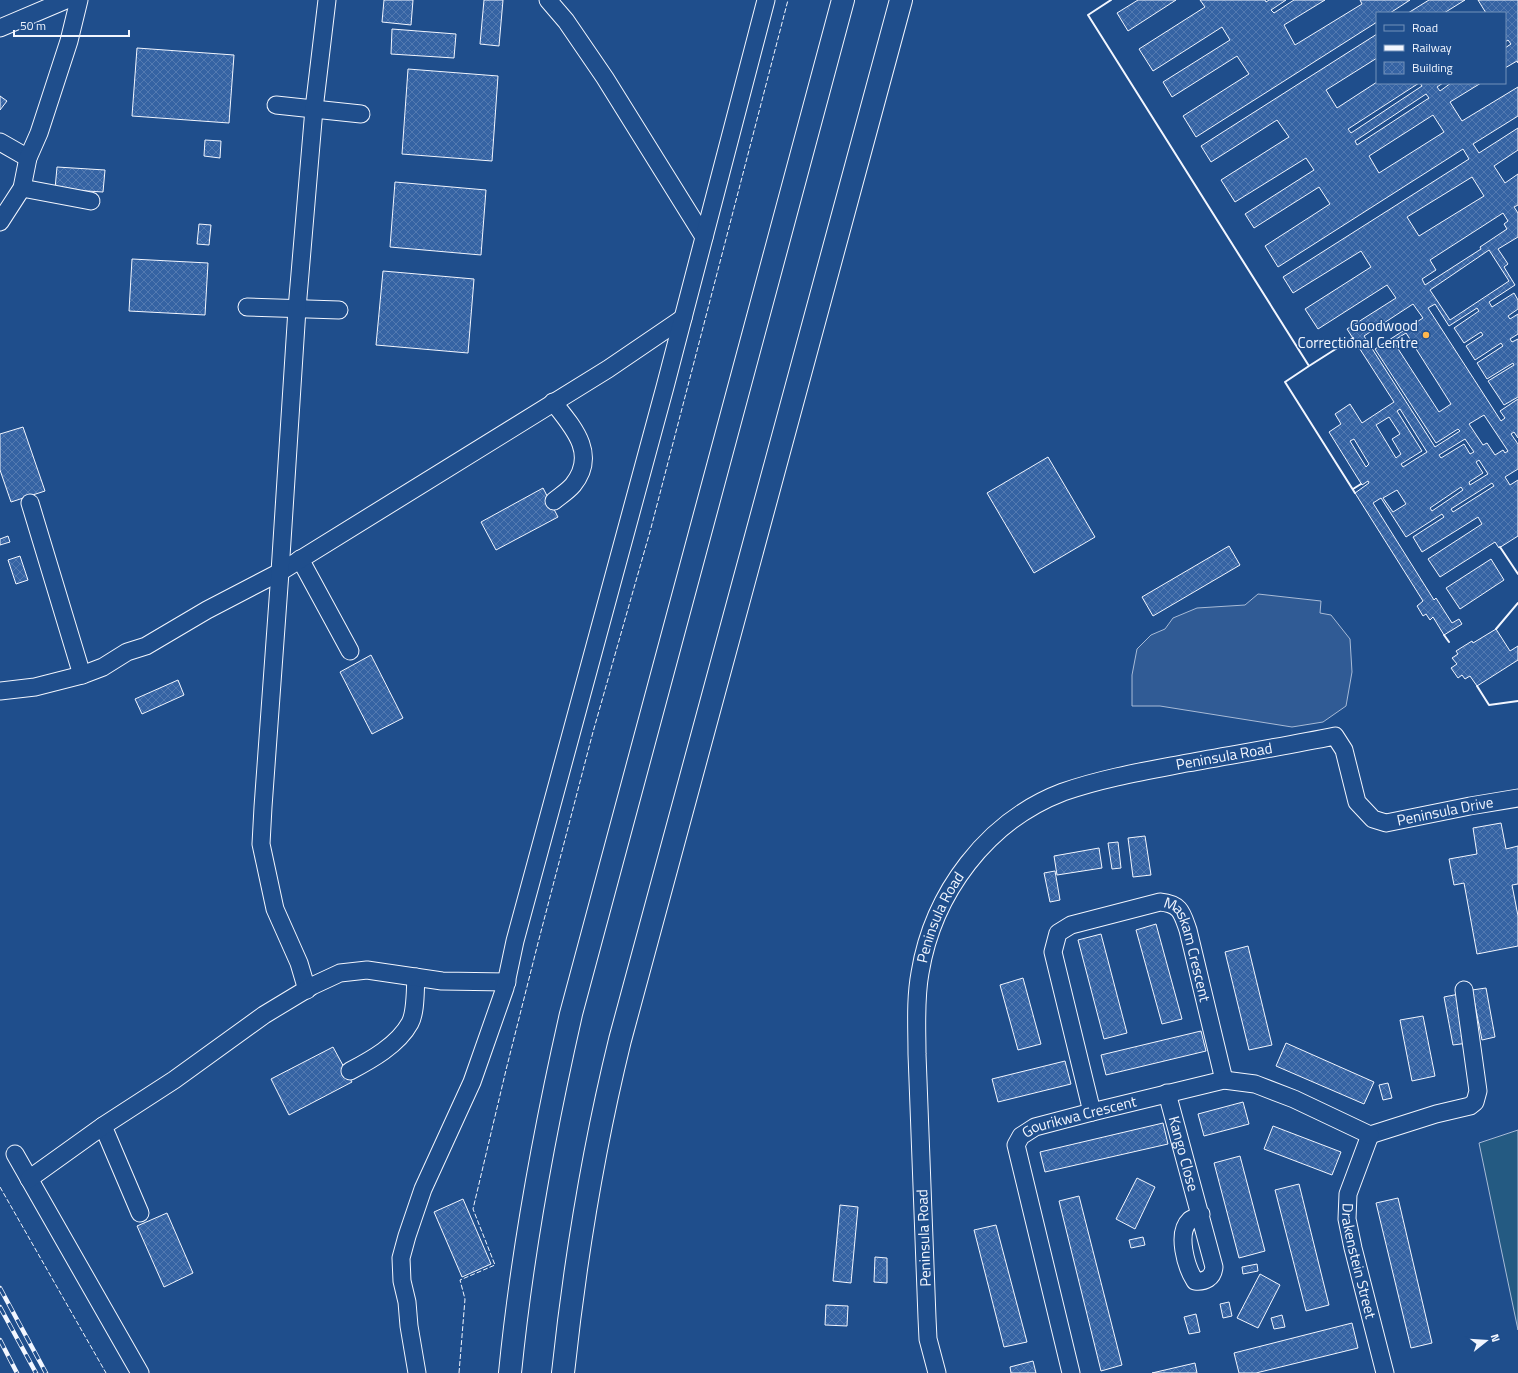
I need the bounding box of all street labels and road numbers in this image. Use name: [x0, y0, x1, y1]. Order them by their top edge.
street label: Peninsula Road: [1174, 736, 1274, 776]
street label: Peninsula Drive: [1395, 790, 1495, 832]
street label: Peninsula Road: [910, 867, 969, 965]
street label: Maskam Crescent: [1161, 891, 1217, 1005]
street label: Gourikwa Crescent: [1017, 1089, 1140, 1144]
street label: Kango Close: [1163, 1113, 1205, 1194]
street label: Peninsula Road: [910, 1189, 937, 1287]
street label: Drakenstein Street: [1336, 1202, 1383, 1322]

